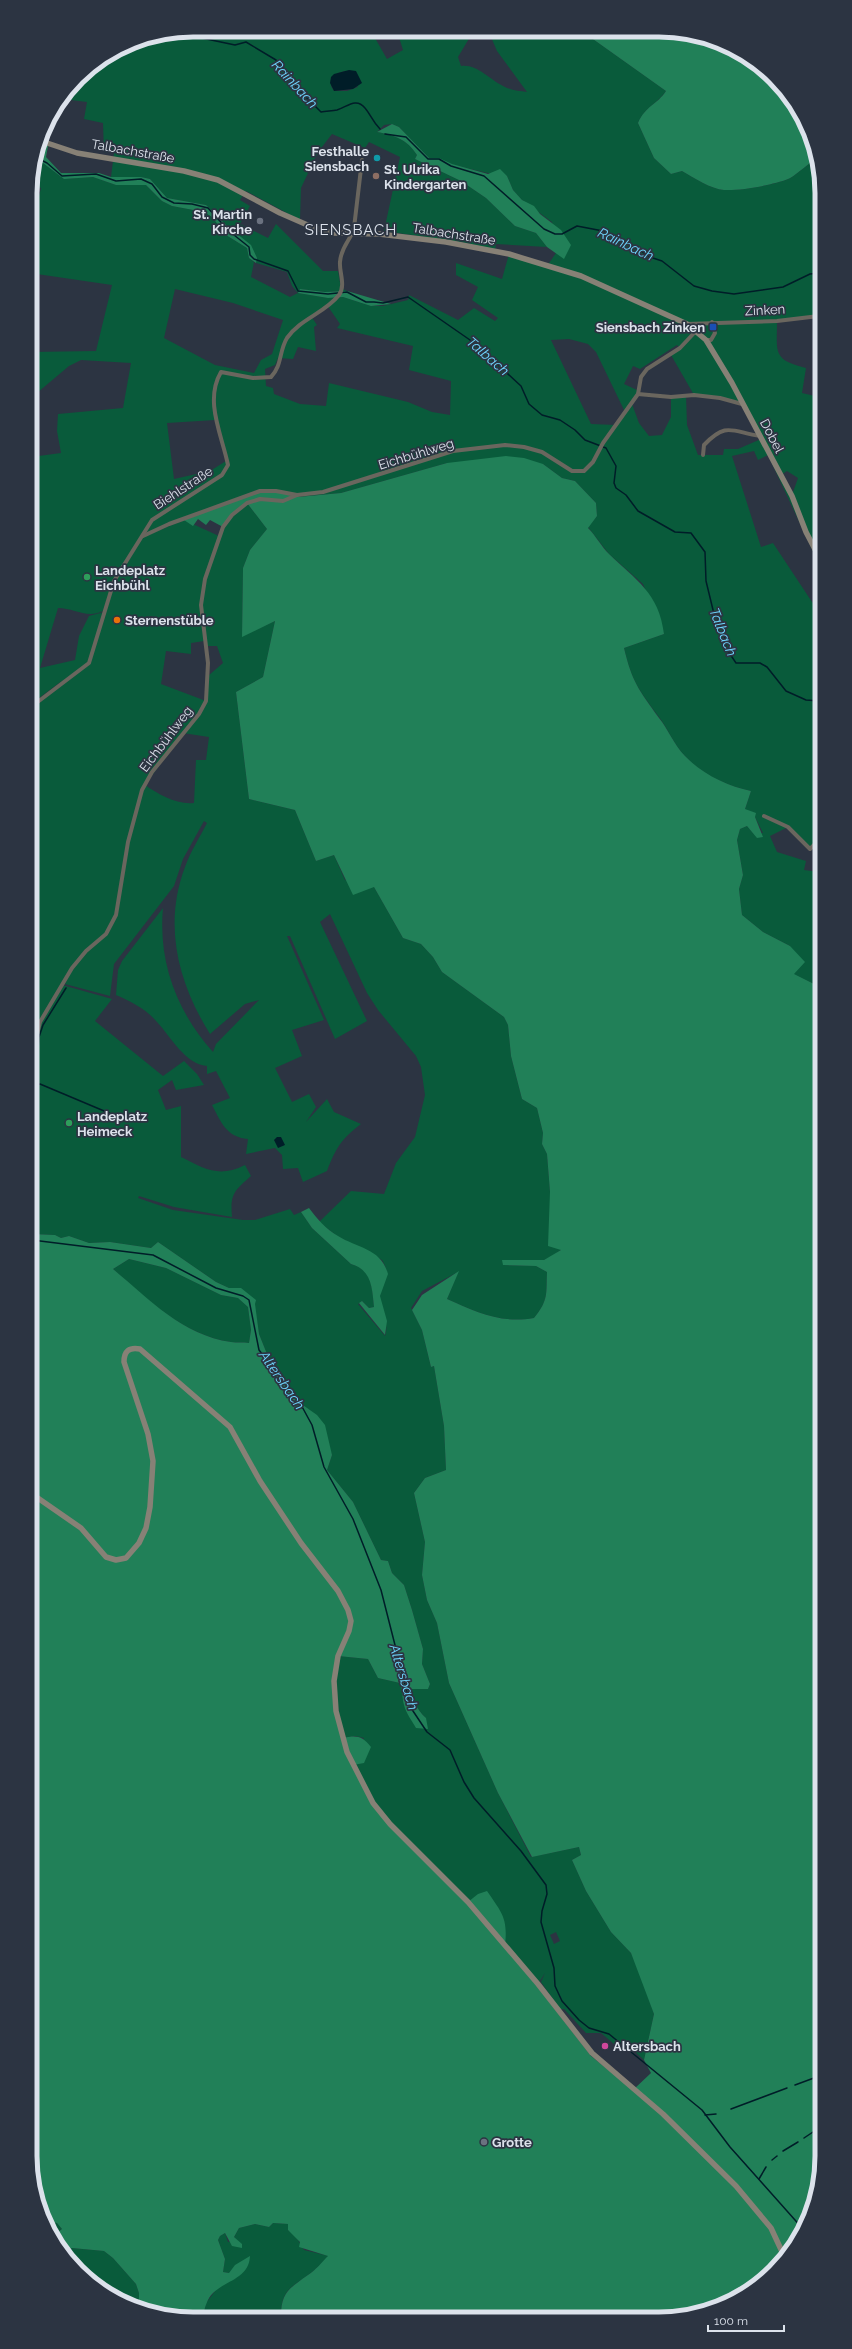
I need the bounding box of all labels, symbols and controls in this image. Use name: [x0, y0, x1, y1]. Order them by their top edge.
water label: Rainbach: [269, 57, 321, 111]
street label: Talbachstraße: [90, 136, 176, 166]
place label: Festhalle Siensbach: [305, 144, 369, 174]
marker: Festhalle Siensbach: [372, 153, 382, 163]
place label: St. Ulrika Kindergarten: [384, 162, 466, 192]
marker: St. Ulrika Kindergarten: [371, 171, 381, 181]
place label: St. Martin Kirche: [193, 207, 252, 237]
marker: St. Martin Kirche: [255, 216, 265, 226]
street label: Talbachstraße: [411, 220, 497, 248]
district label: SIENSBACH: [305, 221, 397, 239]
water label: Rainbach: [596, 224, 657, 264]
street label: Zinken: [744, 301, 786, 319]
place label: Siensbach Zinken: [596, 320, 705, 335]
marker: Siensbach Zinken: [708, 322, 718, 332]
water label: Talbach: [464, 333, 512, 379]
street label: Dobel: [757, 416, 787, 456]
street label: Eichbühlweg: [376, 435, 456, 473]
street label: Biehlstraße: [151, 463, 216, 513]
place label: Landeplatz Eichbühl: [95, 563, 166, 593]
marker: Landeplatz Eichbühl: [82, 572, 92, 582]
water label: Talbach: [706, 606, 740, 659]
place label: Sternenstüble: [125, 613, 214, 628]
marker: Sternenstüble: [112, 615, 122, 625]
street label: Eichbühlweg: [137, 703, 195, 775]
place label: Landeplatz Heimeck: [77, 1109, 148, 1139]
marker: Landeplatz Heimeck: [64, 1118, 74, 1128]
water label: Altersbach: [255, 1347, 308, 1412]
water label: Altersbach: [386, 1641, 422, 1712]
place label: Altersbach: [613, 2039, 681, 2054]
marker: Altersbach: [600, 2041, 610, 2051]
place label: Grotte: [492, 2135, 532, 2150]
marker: Grotte: [479, 2137, 489, 2147]
scale bar: [708, 2307, 784, 2333]
text: 100 m: [714, 2314, 748, 2328]

